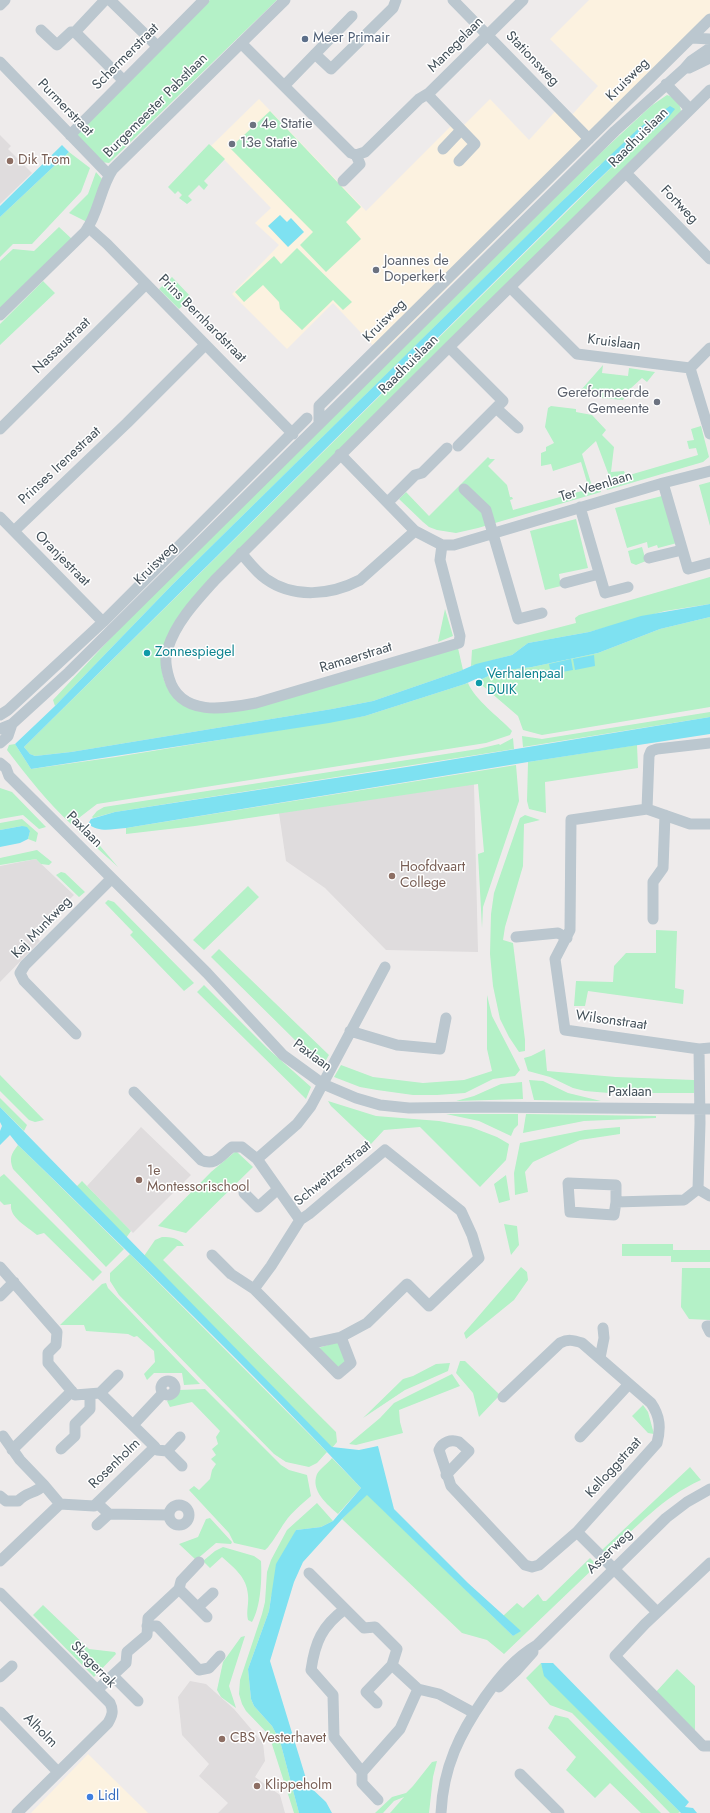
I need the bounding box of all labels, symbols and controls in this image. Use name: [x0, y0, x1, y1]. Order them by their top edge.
street label: Manegelaan: [425, 14, 487, 76]
street label: Schermerstraat: [89, 20, 163, 94]
street label: Stationsweg: [502, 28, 562, 90]
place label: Meer Primair: [313, 31, 390, 47]
marker: Meer Primair: [300, 34, 310, 44]
street label: Burgemeester Pabstlaan: [100, 50, 212, 162]
street label: Kruisweg: [603, 55, 653, 105]
street label: Purmerstraat: [34, 76, 96, 140]
street label: Raadhuislaan: [606, 105, 672, 171]
place label: 4e Statie: [261, 117, 313, 133]
marker: 4e Statie: [248, 120, 258, 130]
place label: 13e Statie: [240, 136, 297, 152]
marker: 13e Statie: [227, 139, 237, 149]
place label: Dik Trom: [18, 153, 70, 169]
marker: Dik Trom: [5, 156, 15, 166]
street label: Fortweg: [657, 182, 701, 228]
place label: Joannes de Doperkerk: [384, 254, 449, 286]
marker: Joannes de Doperkerk: [371, 265, 381, 275]
street label: Prins Bernhardstraat: [154, 271, 250, 367]
street label: Kruisweg: [360, 296, 410, 346]
street label: Nassaustraat: [30, 314, 94, 378]
street label: Kruislaan: [586, 331, 642, 355]
street label: Raadhuislaan: [376, 332, 442, 398]
place label: Gereformeerde Gemeente: [557, 386, 649, 418]
marker: Gereformeerde Gemeente: [652, 397, 662, 407]
street label: Prinses Irenestraat: [15, 424, 105, 508]
street label: Ter Veenlaan: [558, 468, 634, 506]
street label: Oranjestraat: [31, 528, 93, 590]
street label: Kruisweg: [131, 539, 181, 589]
street label: Ramaerstraat: [318, 639, 394, 677]
place label: Zonnespiegel: [155, 645, 235, 661]
marker: Zonnespiegel: [142, 648, 152, 658]
place label: Verhalenpaal DUIK: [487, 667, 564, 700]
marker: Verhalenpaal DUIK: [474, 678, 484, 688]
street label: Paxlaan: [63, 809, 105, 851]
place label: Hoofdvaart College: [400, 860, 465, 892]
marker: Hoofdvaart College: [387, 871, 397, 881]
street label: Kaj Munkweg: [8, 894, 76, 962]
street label: Wilsonstraat: [574, 1008, 648, 1034]
street label: Paxlaan: [289, 1036, 335, 1076]
street label: Paxlaan: [608, 1085, 652, 1101]
street label: Schweitzerstraat: [291, 1138, 375, 1210]
place label: 1e Montessorischool: [147, 1164, 249, 1196]
marker: 1e Montessorischool: [134, 1175, 144, 1185]
street label: Kelloggstraat: [583, 1434, 645, 1502]
street label: Rosenholm: [86, 1435, 144, 1493]
street label: Asserweg: [583, 1526, 637, 1578]
street label: Skagerrak: [67, 1638, 119, 1692]
street label: Alholm: [19, 1710, 61, 1752]
place label: CBS Vesterhavet: [230, 1731, 326, 1747]
marker: CBS Vesterhavet: [217, 1734, 227, 1744]
place label: Klippeholm: [265, 1778, 332, 1794]
marker: Klippeholm: [252, 1781, 262, 1791]
place label: Lidl: [98, 1789, 119, 1805]
marker: Lidl: [85, 1792, 95, 1802]

